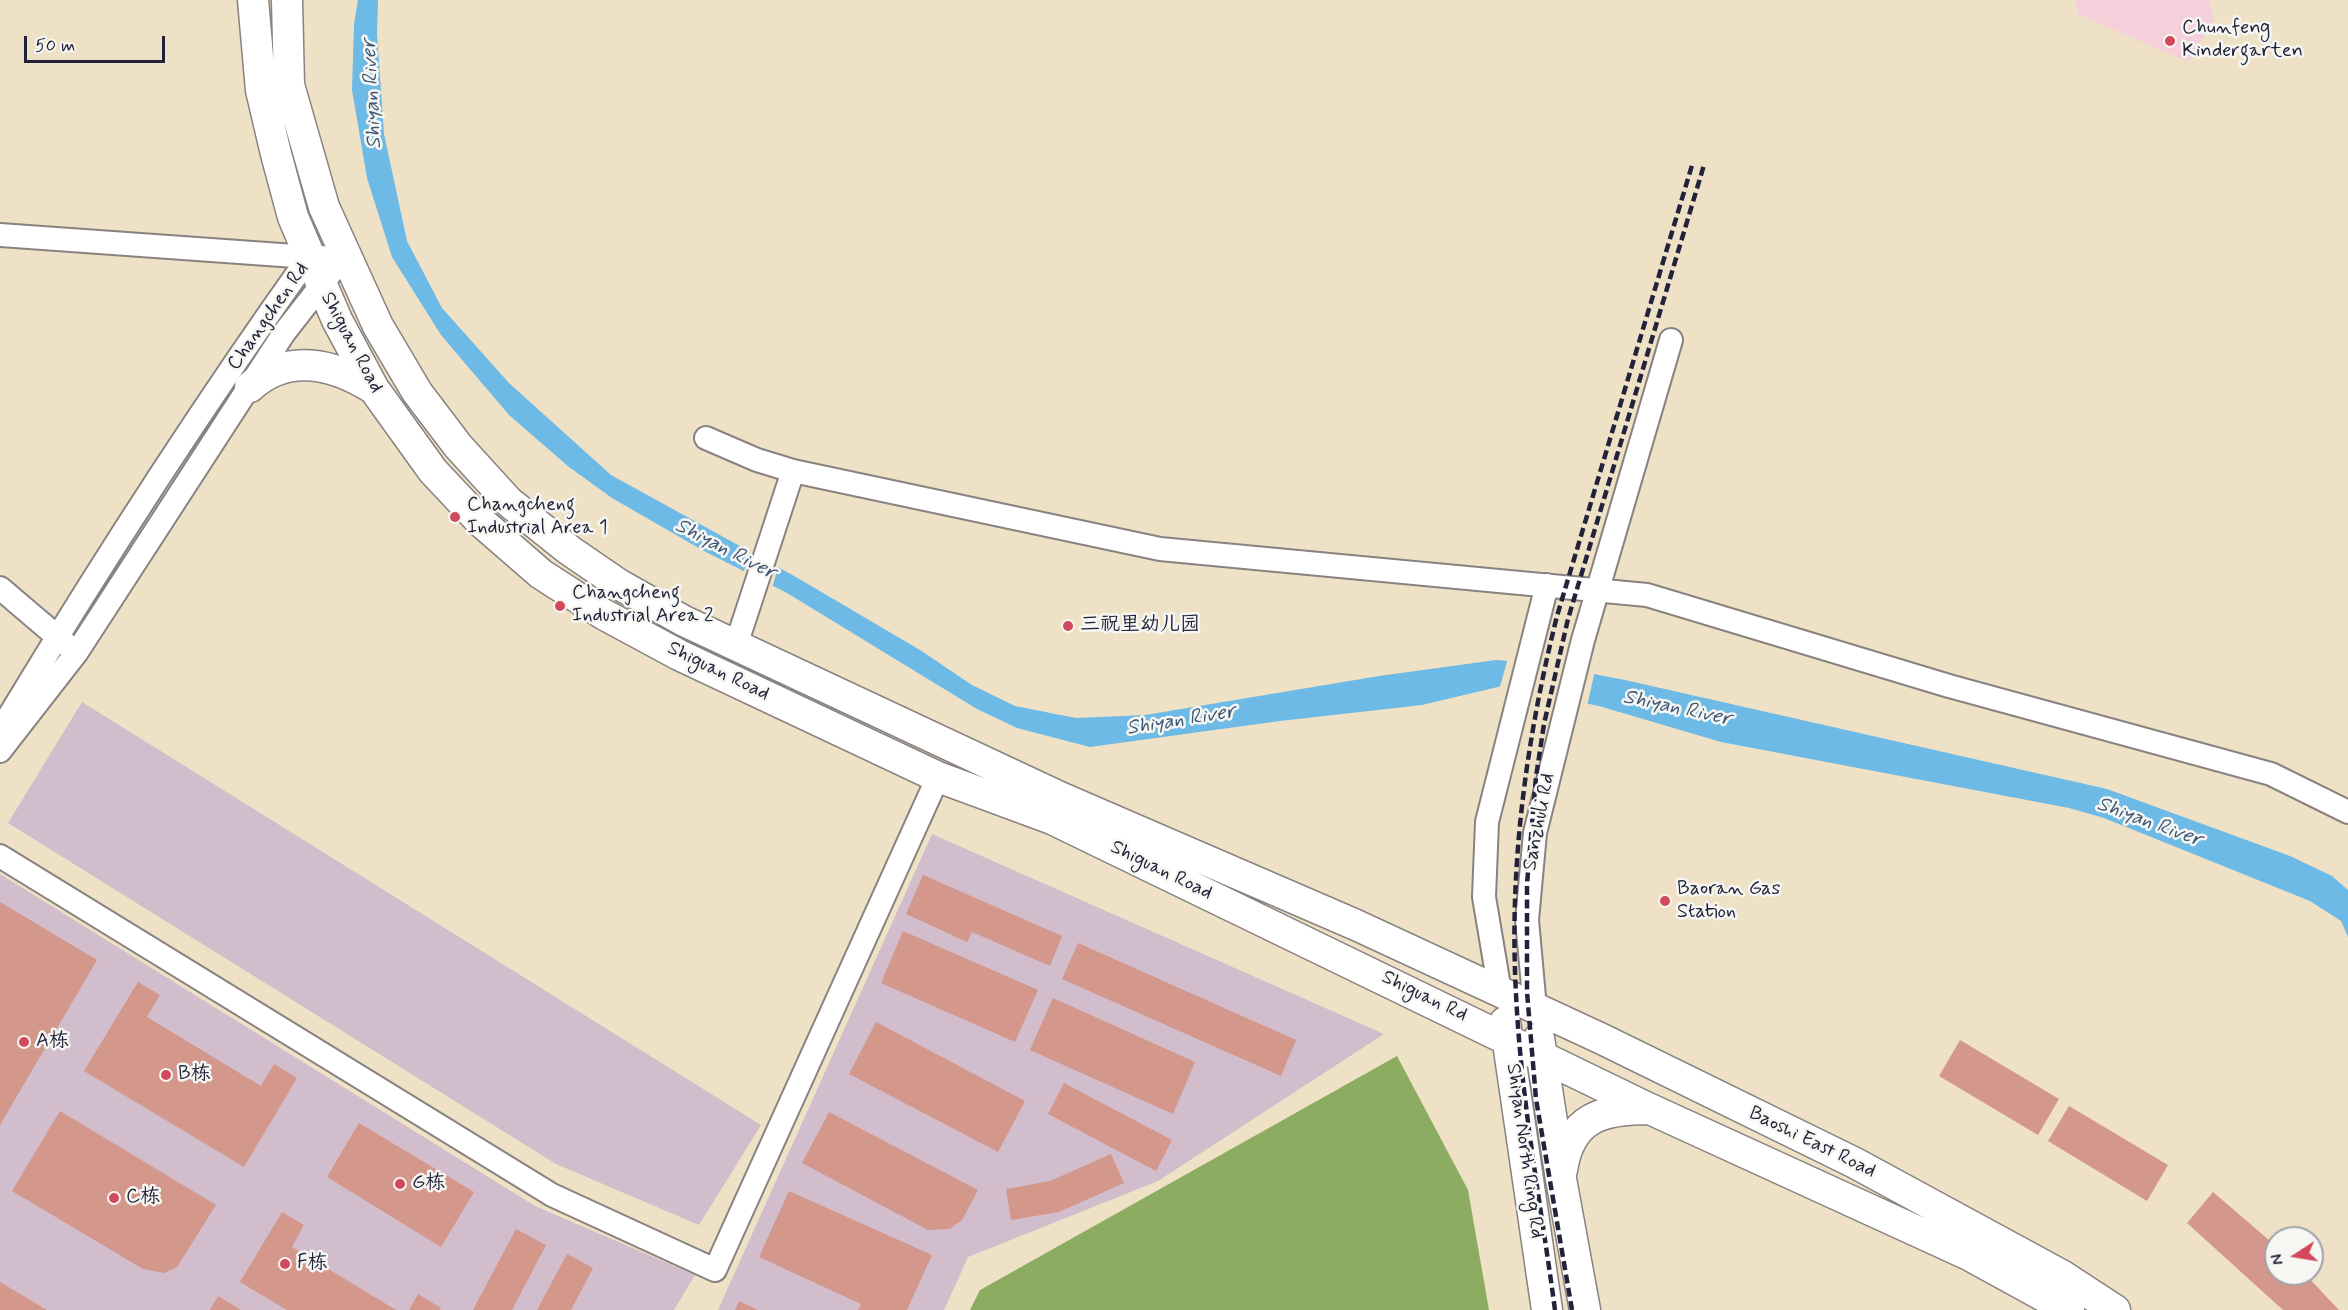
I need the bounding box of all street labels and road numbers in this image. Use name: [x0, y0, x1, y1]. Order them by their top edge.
street label: Changchen Rd: [223, 259, 315, 375]
street label: Shiguan Road: [314, 288, 388, 398]
street label: Shiguan Road: [663, 637, 773, 707]
street label: Sanzhuli Rd: [1519, 771, 1561, 873]
street label: Shiguan Road: [1106, 836, 1216, 906]
street label: Shiguan Rd: [1377, 966, 1471, 1028]
street label: Shiyan North Ring Rd: [1500, 1062, 1548, 1240]
street label: Baoshi East Road: [1745, 1102, 1879, 1184]

